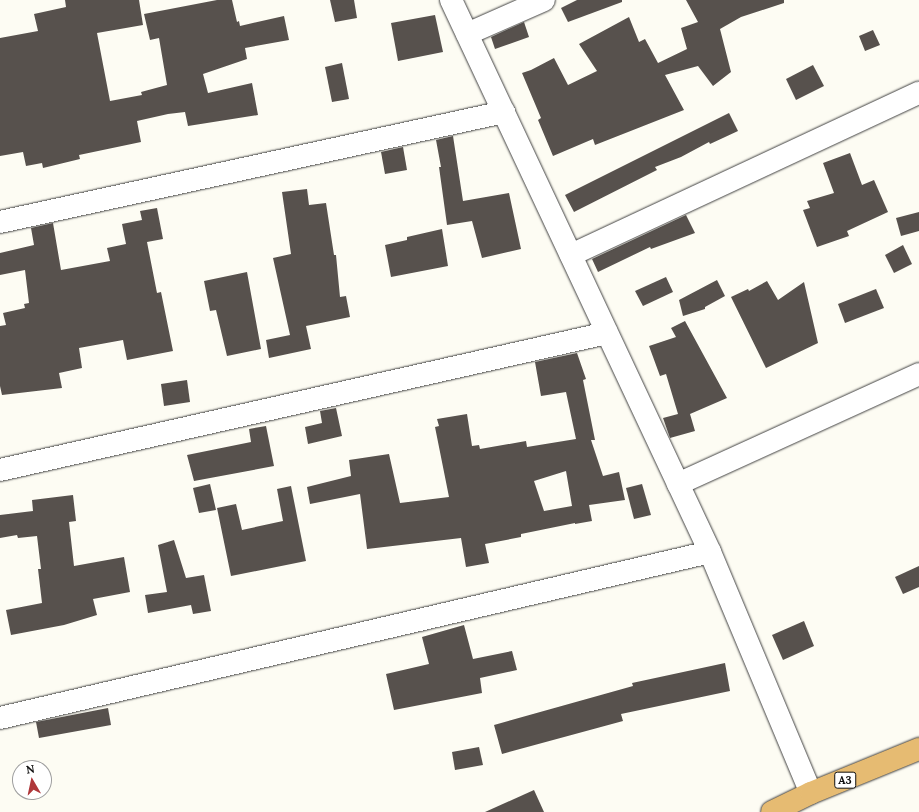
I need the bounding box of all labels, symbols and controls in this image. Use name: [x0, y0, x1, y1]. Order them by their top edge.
north arrow: [12, 760, 52, 800]
text: N: [25, 762, 36, 777]
road number: A3: [834, 771, 856, 789]

